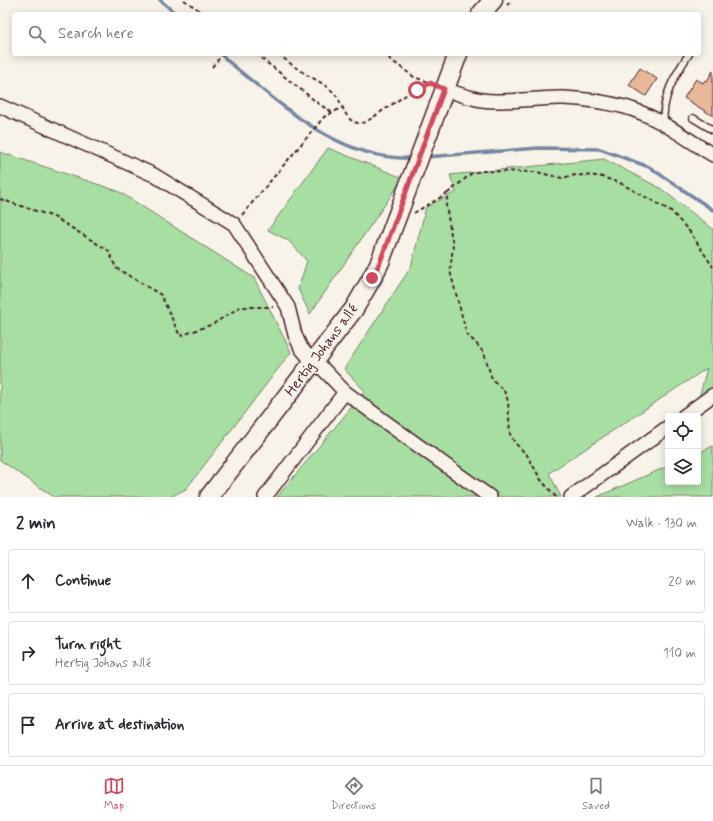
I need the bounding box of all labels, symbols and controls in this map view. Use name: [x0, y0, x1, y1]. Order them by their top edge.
search box: [12, 12, 701, 56]
icon: search: [26, 23, 48, 45]
text: Search here: [58, 24, 134, 44]
route start: [408, 81, 426, 99]
route end: [363, 269, 381, 287]
street label: Hertig Johans allé: [280, 300, 363, 401]
map controls: [665, 413, 701, 485]
button: locate: [665, 413, 701, 449]
button: layers: [665, 449, 701, 485]
text: 2 min: [16, 512, 56, 534]
text: Walk · 130 m: [626, 515, 697, 532]
icon: ahead: [17, 570, 39, 592]
text: Continue: [55, 571, 111, 591]
text: 20 m: [668, 573, 696, 590]
text: Turn right: [55, 635, 122, 655]
icon: right: [17, 642, 39, 664]
text: 110 m: [663, 645, 696, 662]
text: Hertig Johans allé: [55, 655, 151, 672]
icon: arrive: [17, 714, 39, 736]
text: Arrive at destination: [55, 715, 184, 735]
tab: Map: [103, 775, 125, 813]
tab: Directions: [331, 775, 376, 813]
tab: Saved: [582, 775, 610, 813]

